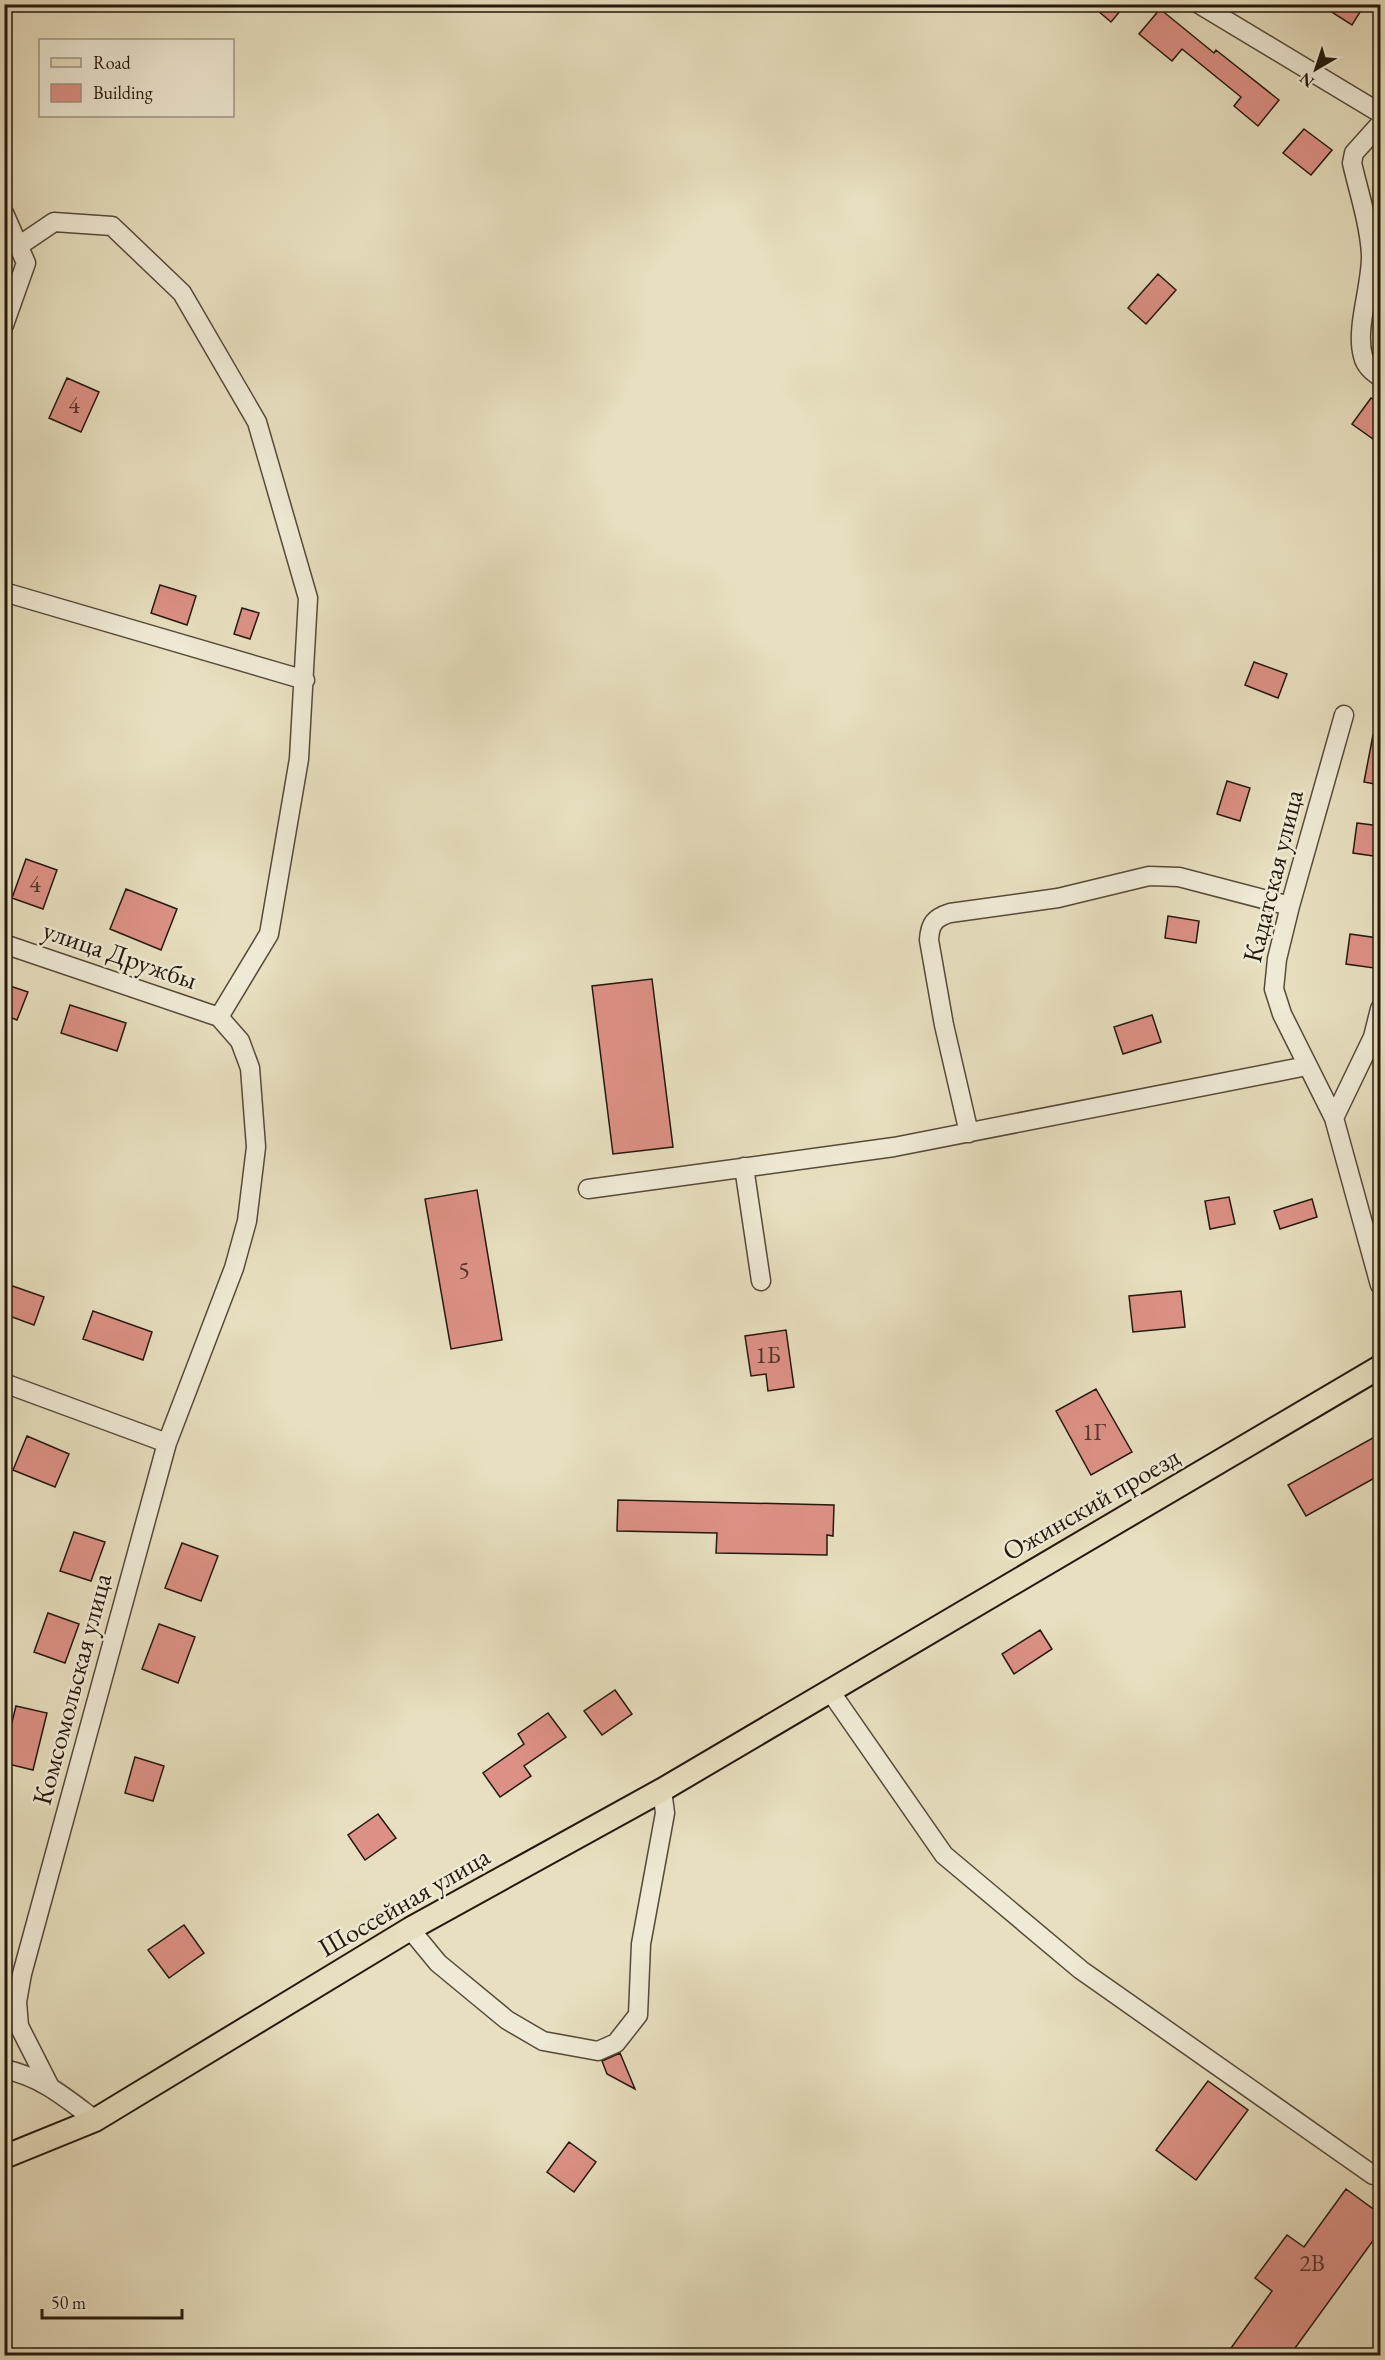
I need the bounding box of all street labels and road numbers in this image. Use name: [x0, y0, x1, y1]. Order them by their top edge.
street label: Кадатская улица: [1234, 785, 1311, 966]
street label: улица Дружбы: [38, 912, 202, 997]
street label: Ожинский проезд: [996, 1439, 1186, 1568]
street label: Комсомольская улица: [24, 1569, 119, 1809]
street label: Шоссейная улица: [312, 1838, 496, 1965]

